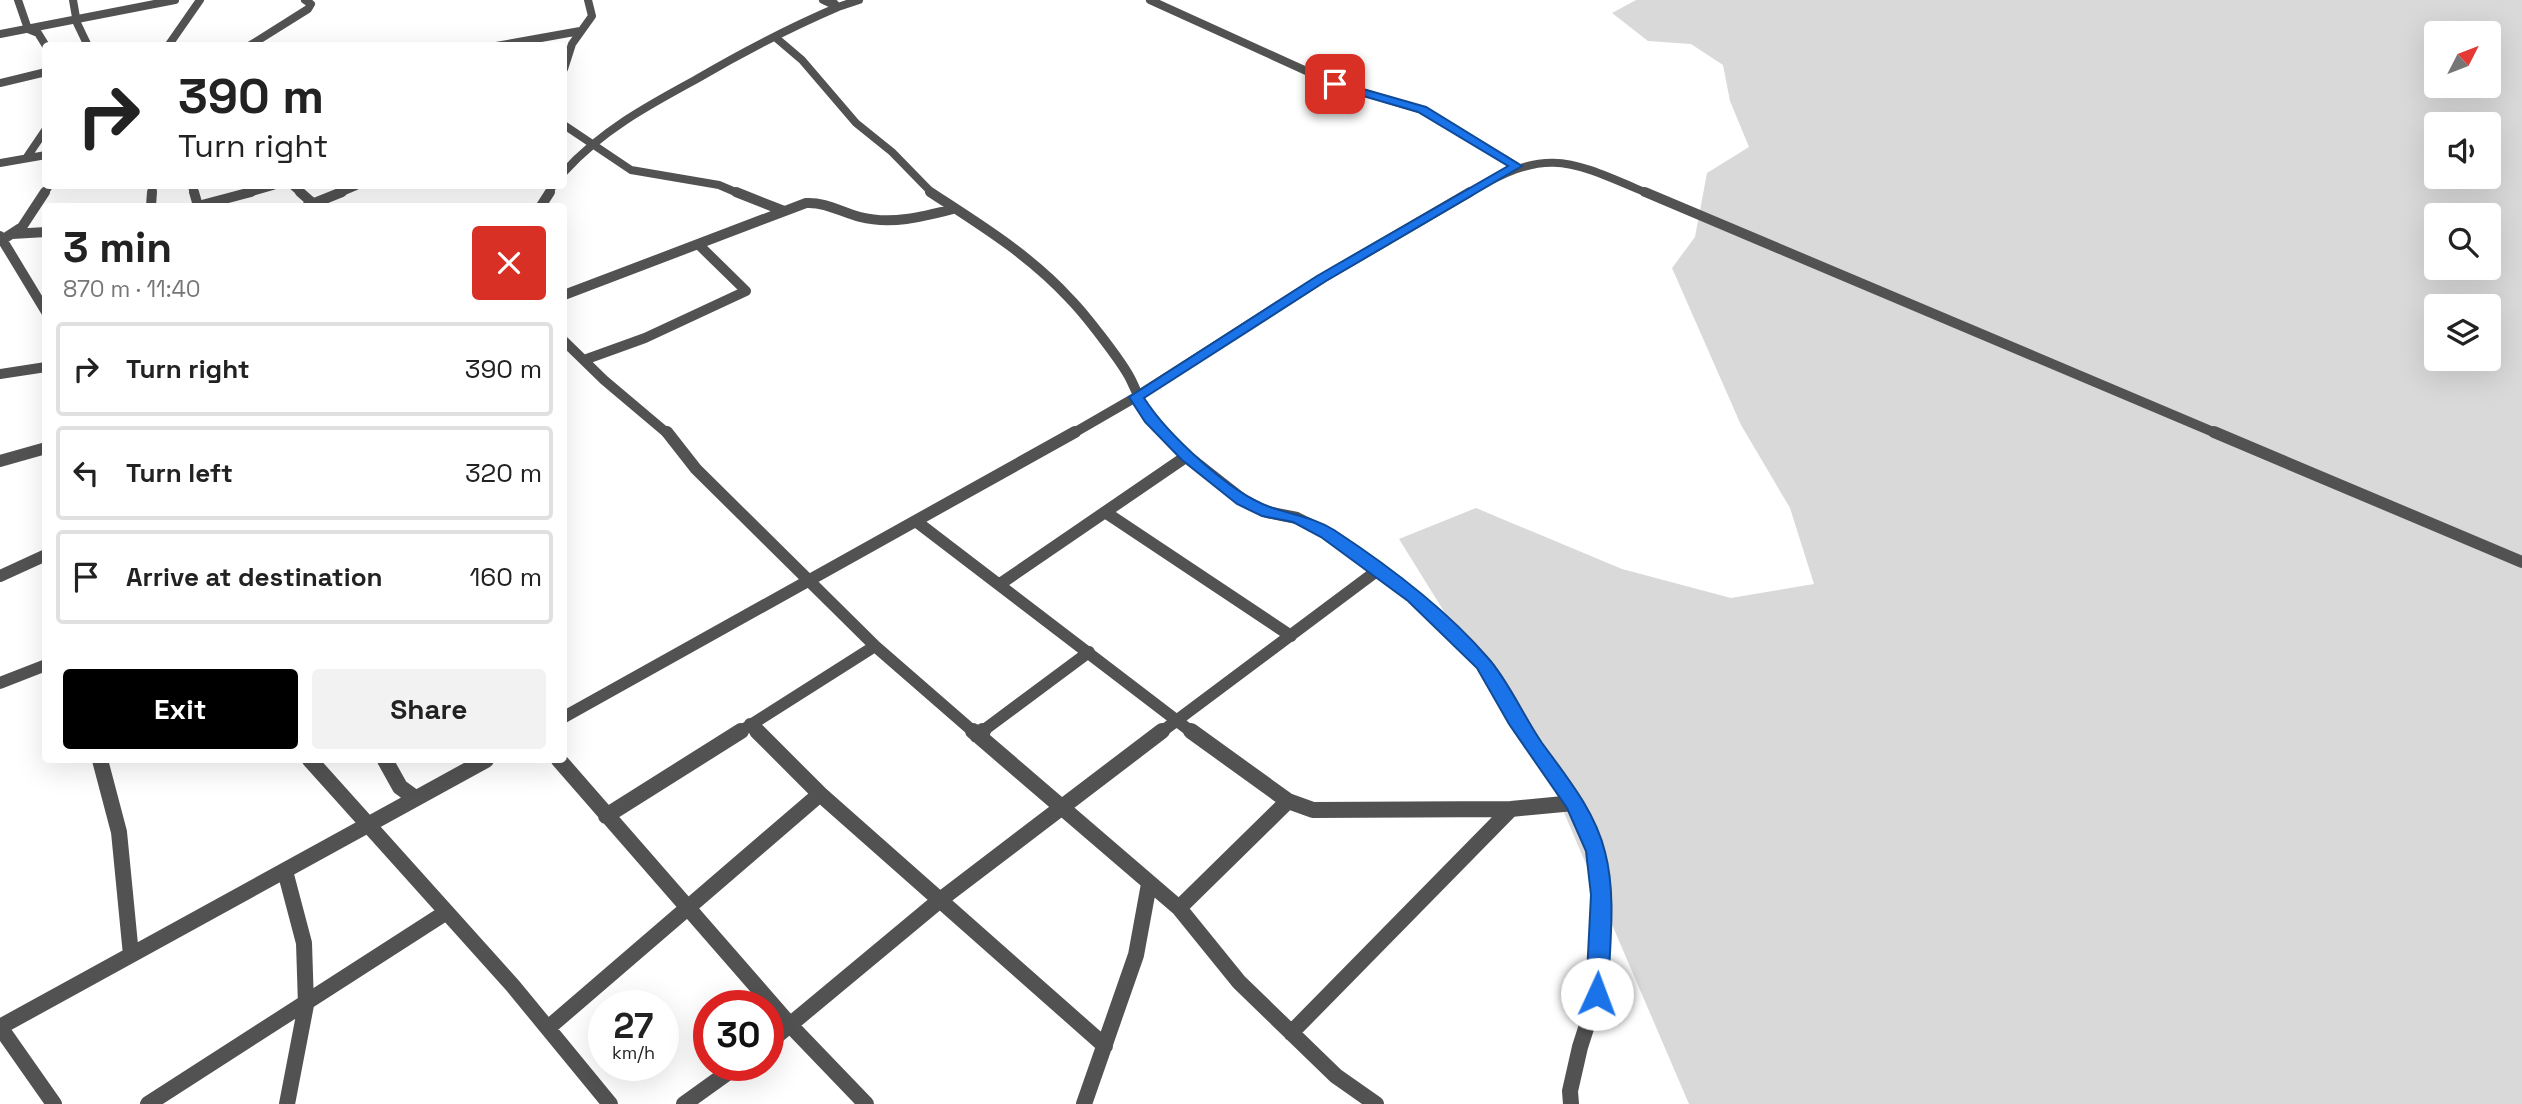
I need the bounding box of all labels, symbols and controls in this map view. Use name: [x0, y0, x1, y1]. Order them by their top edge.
north arrow: [2424, 21, 2501, 98]
map controls: [2424, 21, 2501, 371]
pin: [1305, 54, 1365, 114]
text: 390 m: [178, 65, 324, 127]
icon: arrive: [1316, 65, 1354, 103]
icon: right: [63, 70, 154, 161]
button: sound: [2424, 112, 2501, 189]
text: Turn right: [178, 126, 328, 166]
button: search: [2424, 203, 2501, 280]
text: 3 min: [63, 221, 172, 274]
button: close: [472, 226, 546, 300]
text: 870 m · 11:40: [63, 274, 201, 304]
button: layers: [2424, 294, 2501, 371]
icon: right: [67, 350, 105, 388]
text: Turn right: [126, 352, 250, 386]
text: 390 m: [465, 352, 542, 386]
icon: left: [67, 454, 105, 492]
text: Turn left: [126, 456, 233, 490]
text: 320 m: [465, 456, 542, 490]
icon: arrive: [67, 558, 105, 596]
text: Arrive at destination: [126, 560, 383, 594]
text: 160 m: [470, 560, 542, 594]
button: Exit: [63, 669, 298, 749]
button: Share: [312, 669, 546, 749]
position arrow: [1560, 957, 1634, 1031]
speed limit sign: 30: [693, 990, 784, 1081]
text: 27: [614, 1004, 653, 1048]
text: km/h: [612, 1041, 655, 1064]

